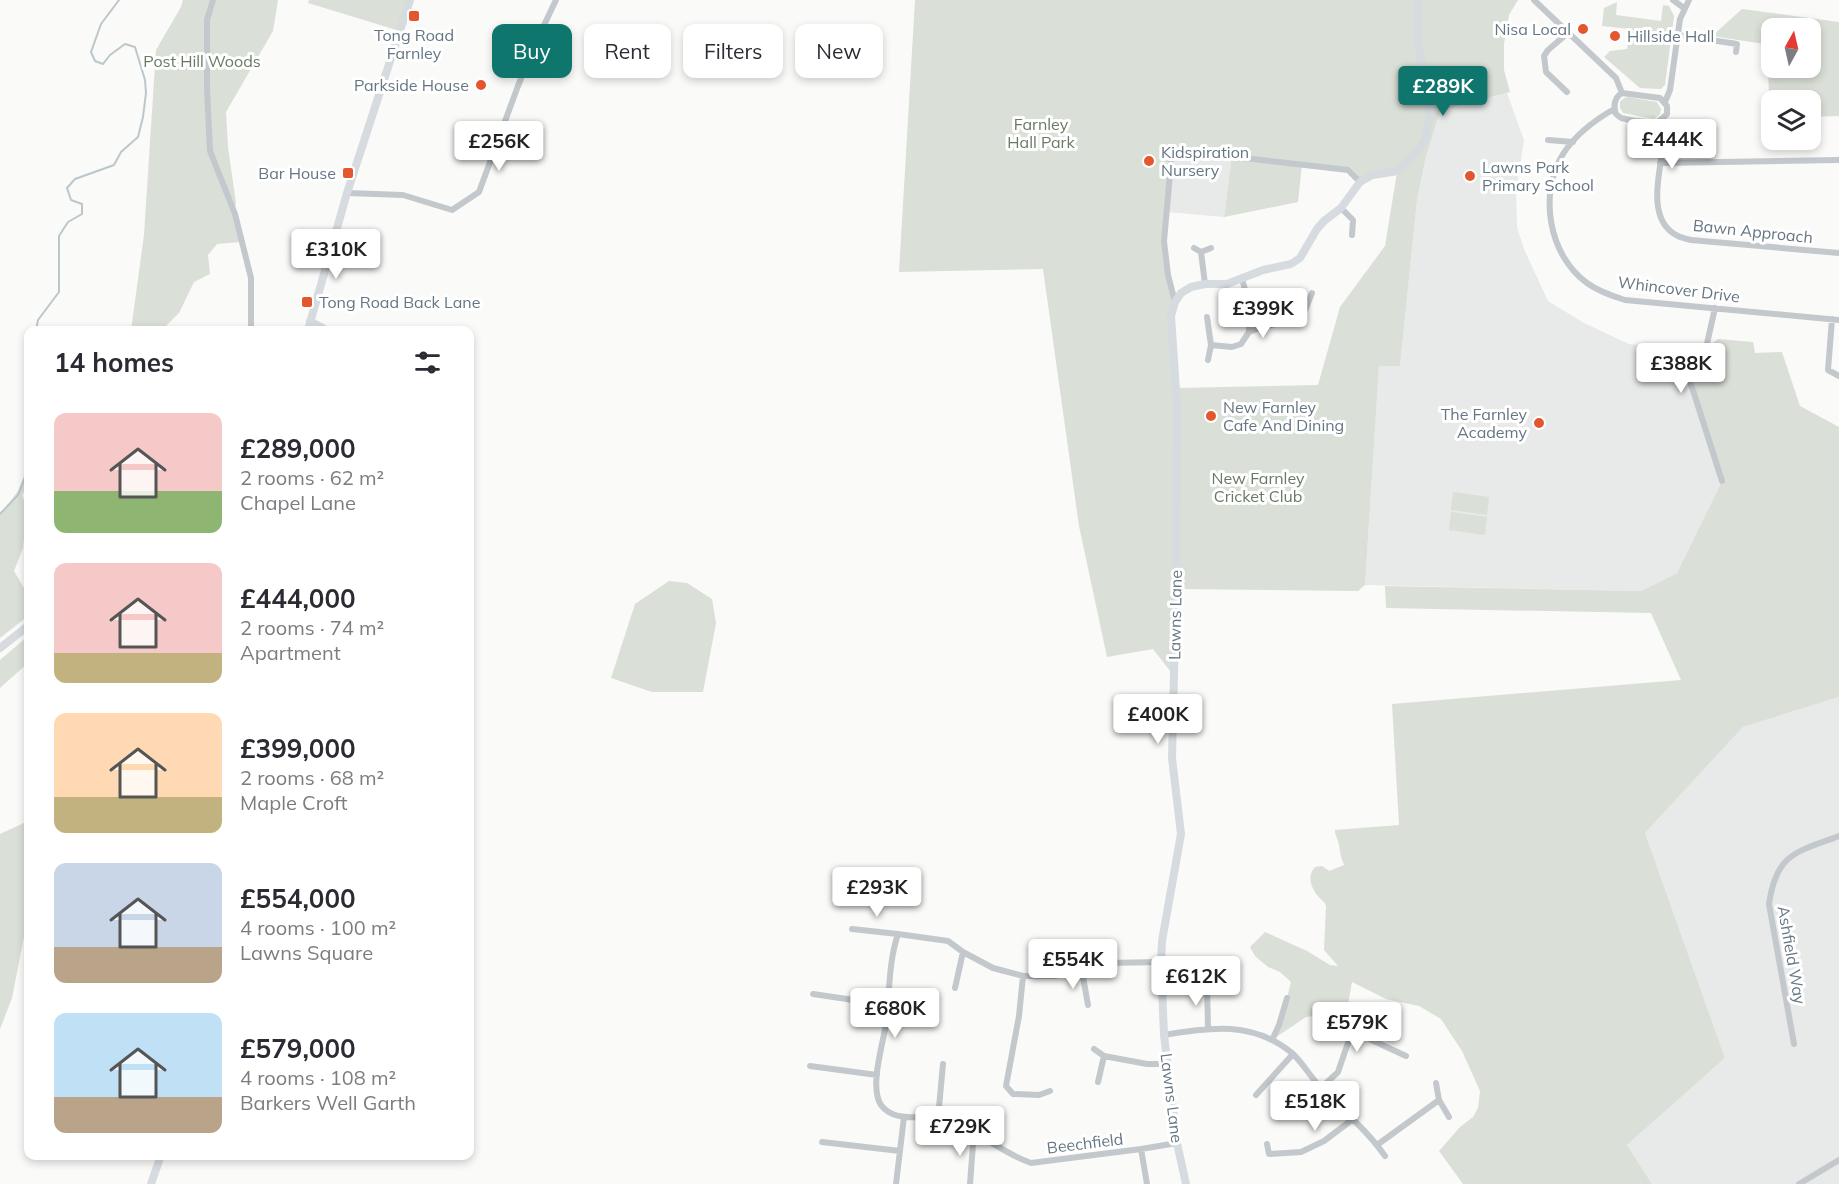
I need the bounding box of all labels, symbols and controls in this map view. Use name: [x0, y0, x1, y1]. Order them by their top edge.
marker: Tong Road Farnley: [407, 9, 421, 23]
north arrow: [1761, 18, 1821, 78]
map controls: [1761, 18, 1821, 150]
place label: Nisa Local: [1494, 19, 1571, 39]
marker: Nisa Local: [1576, 22, 1590, 36]
chip: Buy: [492, 24, 572, 78]
chip: Rent: [584, 24, 671, 78]
chip: Filters: [683, 24, 783, 78]
chip: New: [795, 24, 883, 78]
place label: Tong Road Farnley: [374, 25, 454, 63]
place label: Hillside Hall: [1627, 26, 1714, 46]
marker: Hillside Hall: [1608, 29, 1622, 43]
park label: Post Hill Woods: [143, 51, 261, 71]
pin: £289K: [1401, 66, 1485, 117]
text: £289K: [1412, 73, 1474, 98]
place label: Parkside House: [354, 75, 469, 95]
marker: Parkside House: [474, 78, 488, 92]
button: layers: [1761, 90, 1821, 150]
park label: Farnley Hall Park: [1007, 114, 1075, 152]
pin: £444K: [1630, 119, 1714, 170]
pin: £256K: [457, 121, 541, 172]
text: £444K: [1641, 126, 1703, 151]
text: £256K: [468, 128, 530, 153]
place label: Kidspiration Nursery: [1161, 142, 1249, 180]
marker: Kidspiration Nursery: [1142, 154, 1156, 168]
place label: Lawns Park Primary School: [1482, 157, 1594, 195]
place label: Bar House: [258, 163, 336, 183]
marker: Bar House: [341, 166, 355, 180]
marker: Lawns Park Primary School: [1463, 169, 1477, 183]
street label: Bawn Approach: [1692, 215, 1814, 247]
pin: £310K: [294, 229, 378, 280]
text: £310K: [305, 236, 367, 261]
street label: Whincover Drive: [1617, 272, 1741, 306]
pin: £399K: [1221, 288, 1305, 339]
place label: Tong Road Back Lane: [319, 292, 480, 312]
marker: Tong Road Back Lane: [300, 295, 314, 309]
text: £399K: [1232, 295, 1294, 320]
pin: £388K: [1639, 343, 1723, 394]
text: 14 homes: [54, 346, 174, 379]
icon: filters: [411, 346, 444, 379]
text: £388K: [1650, 350, 1712, 375]
place label: New Farnley Cafe And Dining: [1223, 397, 1344, 435]
place label: The Farnley Academy: [1441, 404, 1528, 442]
marker: New Farnley Cafe And Dining: [1204, 409, 1218, 423]
marker: The Farnley Academy: [1532, 416, 1546, 430]
text: £289,000: [240, 432, 356, 465]
icon: home: [102, 437, 174, 509]
text: 2 rooms · 62 m²: [240, 465, 384, 490]
park label: New Farnley Cricket Club: [1212, 468, 1305, 506]
text: Chapel Lane: [240, 490, 356, 515]
street label: Lawns Lane: [1164, 570, 1186, 660]
text: £444,000: [240, 582, 356, 615]
icon: home: [102, 587, 174, 659]
text: 2 rooms · 74 m²: [240, 615, 384, 640]
text: Apartment: [240, 640, 341, 665]
pin: £400K: [1116, 694, 1200, 745]
text: £400K: [1127, 701, 1189, 726]
text: £399,000: [240, 732, 356, 765]
icon: home: [102, 737, 174, 809]
text: 2 rooms · 68 m²: [240, 765, 384, 790]
text: Maple Croft: [240, 790, 347, 815]
pin: £293K: [835, 867, 919, 918]
text: £293K: [846, 874, 908, 899]
text: £554,000: [240, 882, 356, 915]
icon: home: [102, 887, 174, 959]
street label: Ashfield Way: [1774, 904, 1811, 1006]
text: 4 rooms · 100 m²: [240, 915, 396, 940]
pin: £554K: [1031, 939, 1115, 990]
text: Lawns Square: [240, 940, 373, 965]
text: £554K: [1042, 946, 1104, 971]
pin: £612K: [1154, 956, 1238, 1007]
text: £612K: [1165, 963, 1227, 988]
pin: £680K: [853, 988, 937, 1039]
text: £680K: [864, 995, 926, 1020]
pin: £579K: [1315, 1002, 1399, 1053]
text: £579K: [1326, 1009, 1388, 1034]
text: £579,000: [240, 1032, 356, 1065]
icon: home: [102, 1037, 174, 1109]
street label: Lawns Lane: [1157, 1052, 1187, 1144]
text: 4 rooms · 108 m²: [240, 1065, 396, 1090]
pin: £518K: [1273, 1081, 1357, 1132]
text: £518K: [1284, 1088, 1346, 1113]
text: Barkers Well Garth: [240, 1090, 416, 1115]
pin: £729K: [918, 1106, 1002, 1157]
text: £729K: [929, 1113, 991, 1138]
street label: Beechfield: [1046, 1128, 1124, 1158]

